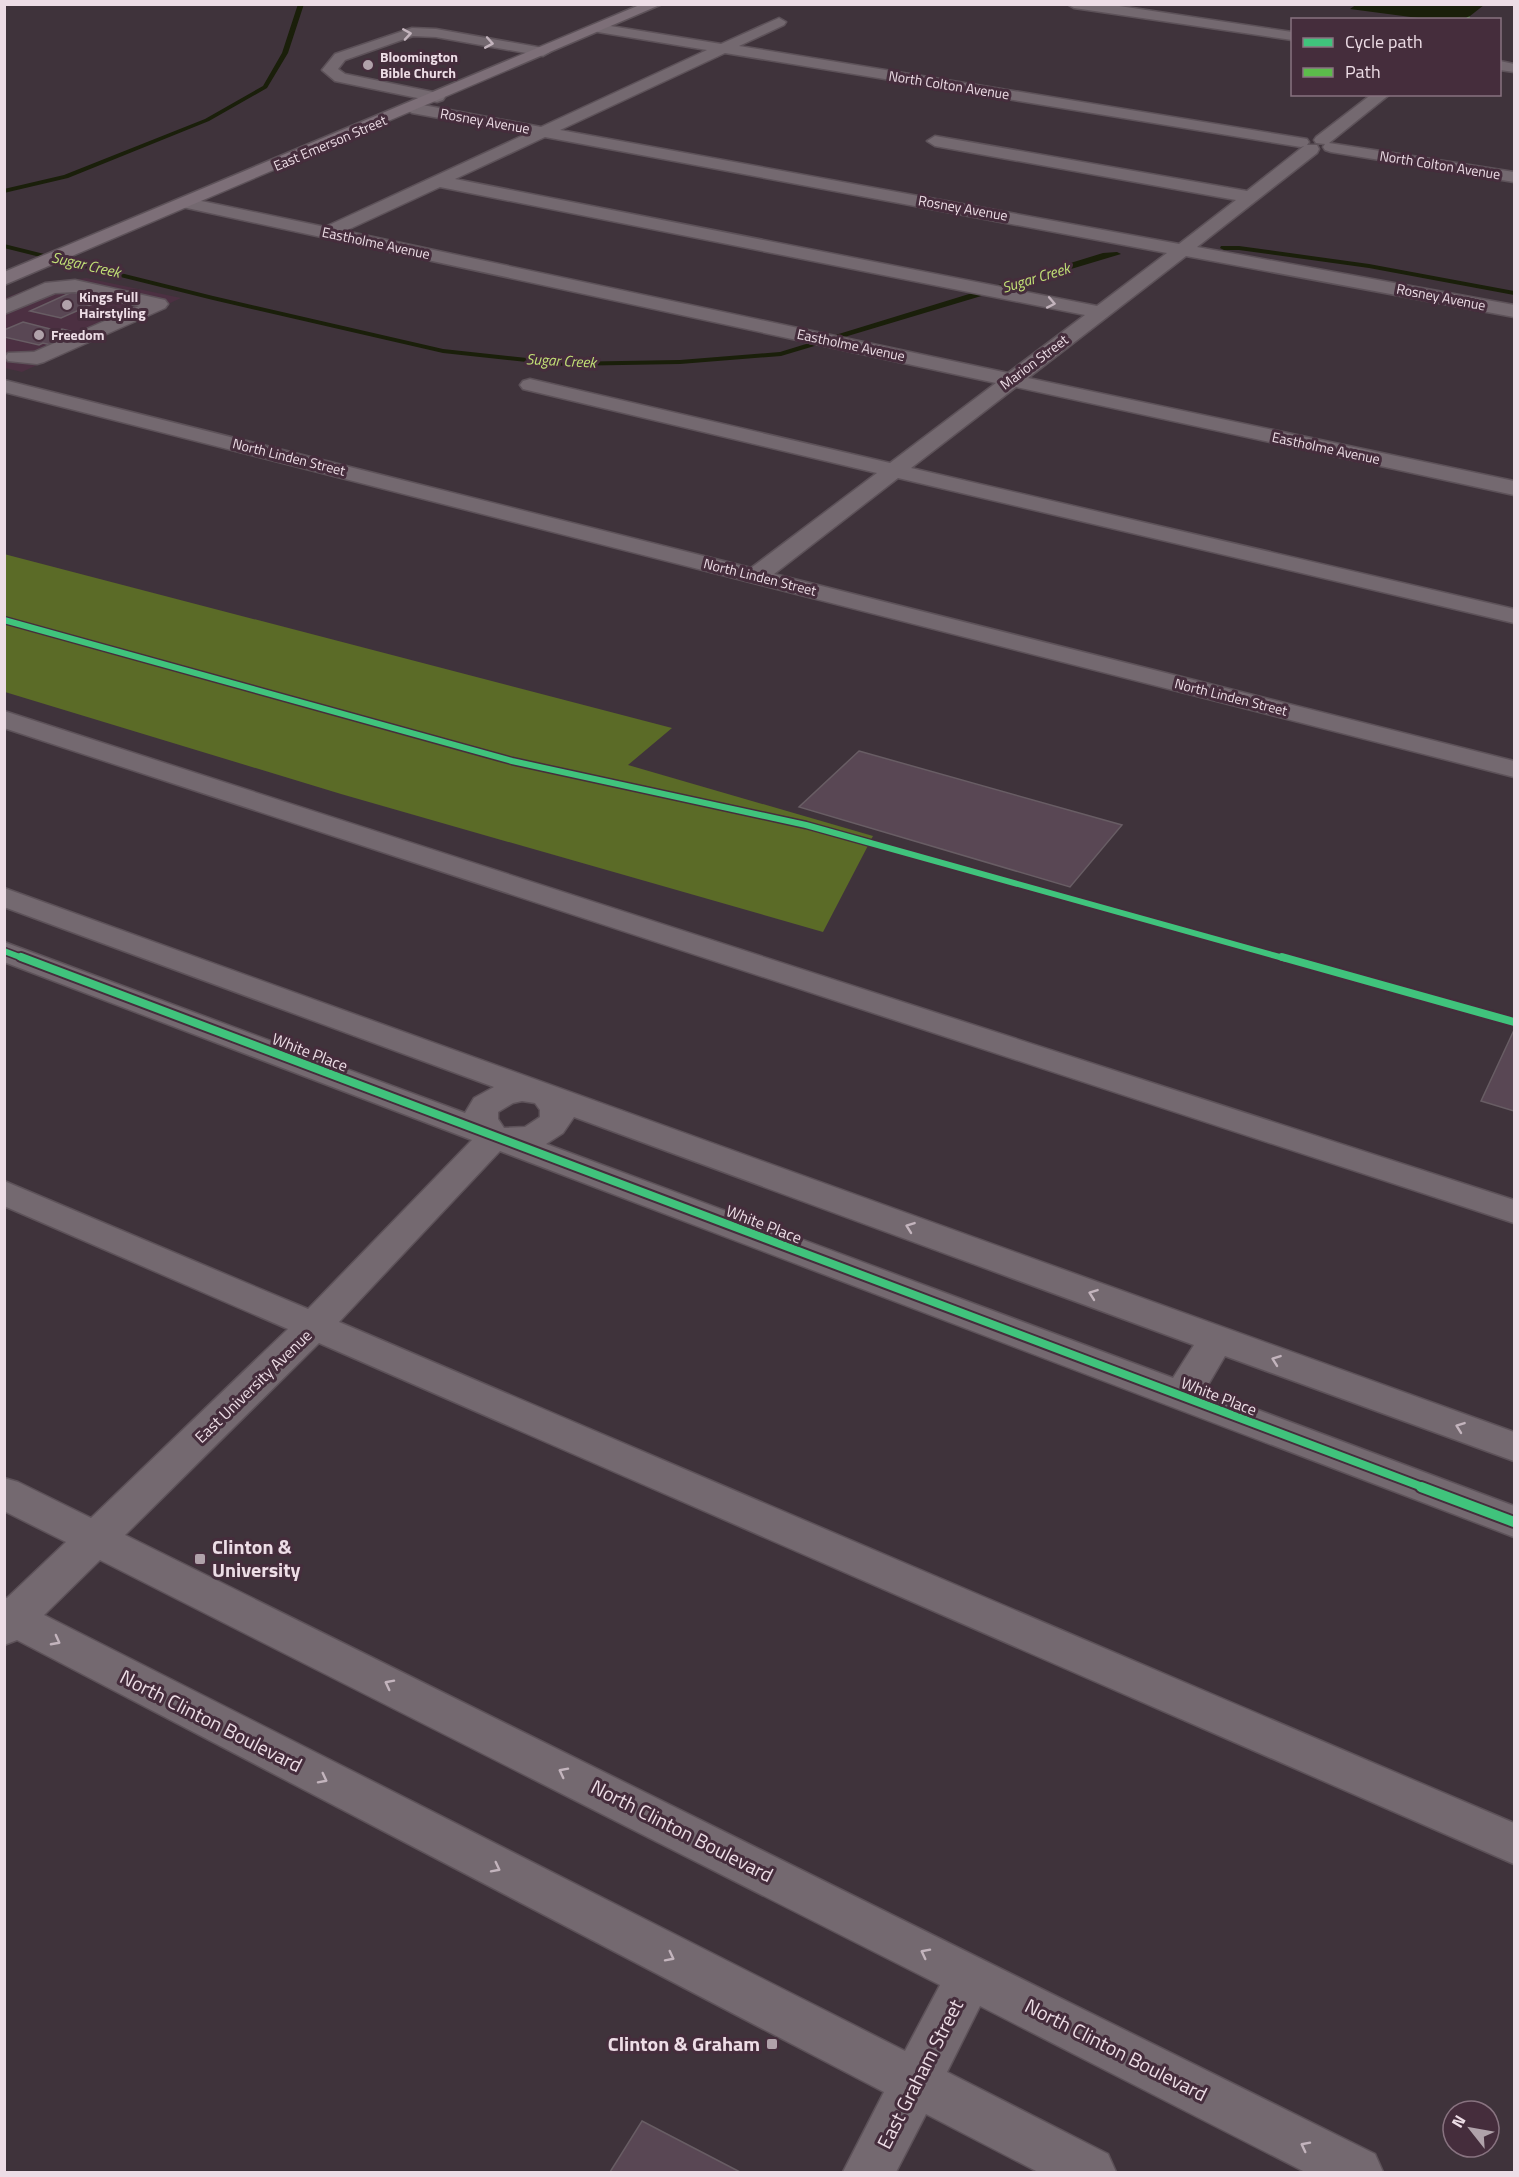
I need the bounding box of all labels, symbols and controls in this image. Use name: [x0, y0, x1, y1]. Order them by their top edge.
legend: [1291, 18, 1501, 96]
one-way arrow: [401, 28, 411, 41]
text: Cycle path: [1345, 28, 1423, 55]
one-way arrow: [485, 36, 494, 48]
place label: Bloomington Bible Church: [380, 46, 458, 83]
marker: Bloomington Bible Church: [361, 58, 375, 72]
text: Path: [1345, 58, 1381, 85]
street label: North Colton Avenue: [887, 65, 1011, 104]
street label: Rosney Avenue: [439, 102, 531, 139]
street label: East Emerson Street: [270, 109, 390, 176]
street label: North Colton Avenue: [1378, 145, 1502, 184]
street label: Rosney Avenue: [917, 189, 1009, 226]
street label: Eastholme Avenue: [320, 221, 432, 264]
water label: Sugar Creek: [49, 245, 125, 284]
water label: Sugar Creek: [999, 256, 1075, 299]
street label: Rosney Avenue: [1395, 278, 1488, 315]
place label: Kings Full Hairstyling: [79, 286, 146, 323]
one-way arrow: [1046, 296, 1056, 309]
marker: Kings Full Hairstyling: [60, 298, 74, 312]
street label: Eastholme Avenue: [795, 323, 907, 366]
place label: Freedom: [51, 324, 105, 345]
marker: Freedom: [32, 328, 46, 342]
street label: Marion Street: [995, 329, 1072, 394]
water label: Sugar Creek: [525, 347, 599, 374]
street label: Eastholme Avenue: [1270, 426, 1382, 469]
street label: North Linden Street: [230, 432, 348, 481]
street label: North Linden Street: [701, 552, 819, 601]
street label: North Linden Street: [1172, 672, 1290, 721]
street label: White Place: [269, 1027, 351, 1077]
street label: White Place: [723, 1199, 805, 1249]
one-way arrow: [905, 1222, 916, 1234]
one-way arrow: [1088, 1288, 1099, 1301]
street label: East University Avenue: [189, 1324, 317, 1448]
one-way arrow: [1271, 1355, 1282, 1368]
street label: White Place: [1178, 1371, 1260, 1421]
one-way arrow: [1455, 1421, 1465, 1434]
place label: Clinton & University: [212, 1531, 301, 1585]
marker: Clinton & University: [193, 1552, 207, 1566]
one-way arrow: [50, 1634, 61, 1645]
street label: North Clinton Boulevard: [115, 1661, 308, 1780]
one-way arrow: [384, 1680, 395, 1692]
one-way arrow: [558, 1767, 569, 1779]
one-way arrow: [317, 1771, 328, 1783]
street label: North Clinton Boulevard: [586, 1771, 779, 1890]
one-way arrow: [490, 1861, 501, 1872]
one-way arrow: [921, 1949, 931, 1960]
one-way arrow: [663, 1950, 674, 1961]
street label: North Clinton Boulevard: [1020, 1990, 1213, 2109]
street label: East Graham Street: [868, 1993, 971, 2154]
place label: Clinton & Graham: [608, 2028, 760, 2059]
marker: Clinton & Graham: [765, 2037, 779, 2051]
north arrow: [1441, 2099, 1501, 2159]
text: N: [1445, 2110, 1471, 2132]
one-way arrow: [1300, 2142, 1311, 2153]

